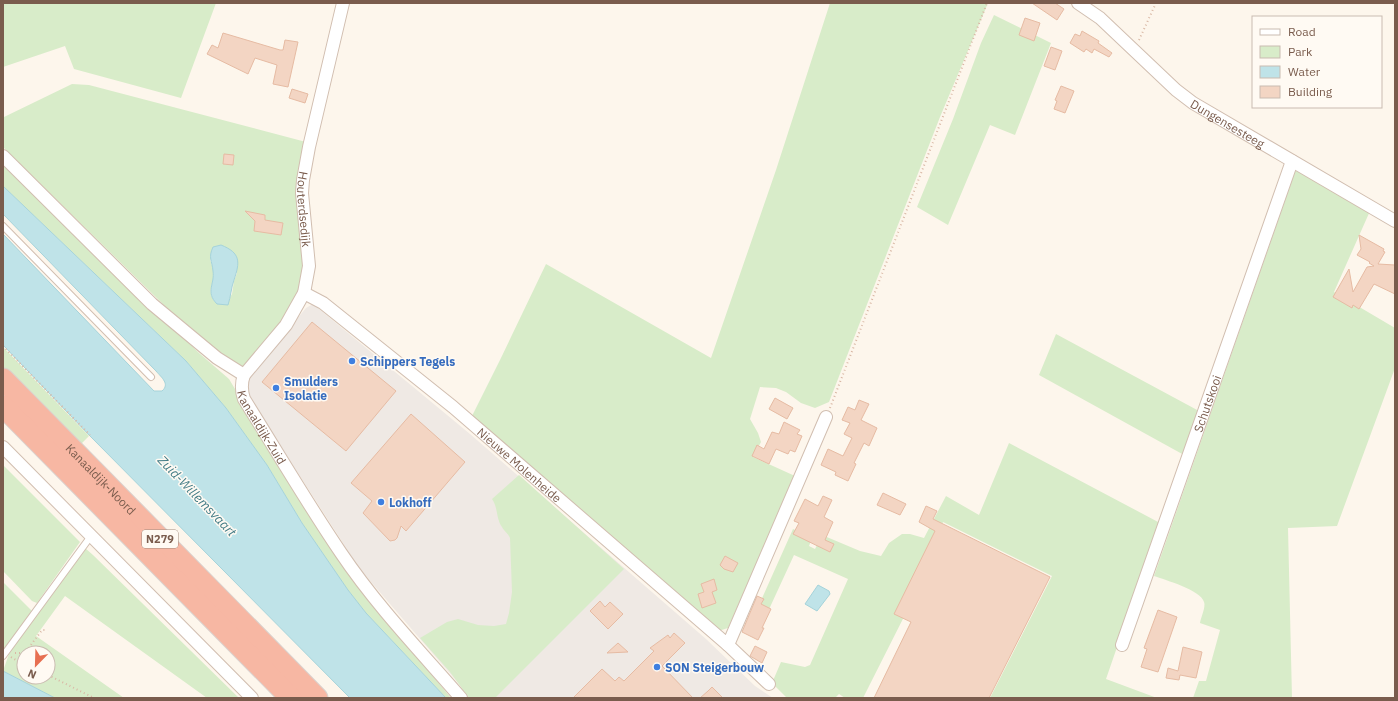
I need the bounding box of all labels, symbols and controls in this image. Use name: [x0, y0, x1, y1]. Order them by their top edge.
legend: [1252, 16, 1382, 108]
text: Road: [1288, 24, 1316, 39]
text: Park: [1288, 44, 1313, 59]
text: Water: [1288, 64, 1321, 79]
text: Building: [1288, 84, 1333, 99]
street label: Dungensesteeg: [1188, 96, 1268, 151]
street label: Houterdsedijk: [294, 170, 315, 249]
place label: Schippers Tegels: [360, 354, 455, 369]
marker: Schippers Tegels: [347, 356, 357, 366]
street label: Schutskooi: [1190, 373, 1224, 434]
place label: Smulders Isolatie: [284, 374, 338, 403]
marker: Smulders Isolatie: [271, 383, 281, 393]
street label: Kanaaldijk-Zuid: [235, 389, 290, 467]
street label: Nieuwe Molenheide: [474, 424, 565, 505]
street label: Kanaaldijk-Noord: [63, 440, 139, 517]
water label: Zuid-Willemsvaart: [153, 451, 240, 541]
place label: Lokhoff: [389, 495, 432, 510]
marker: Lokhoff: [376, 497, 386, 507]
road number: N279: [142, 530, 178, 548]
north arrow: [16, 645, 56, 685]
place label: SON Steigerbouw: [665, 660, 764, 675]
marker: SON Steigerbouw: [652, 662, 662, 672]
text: N: [26, 666, 38, 682]

